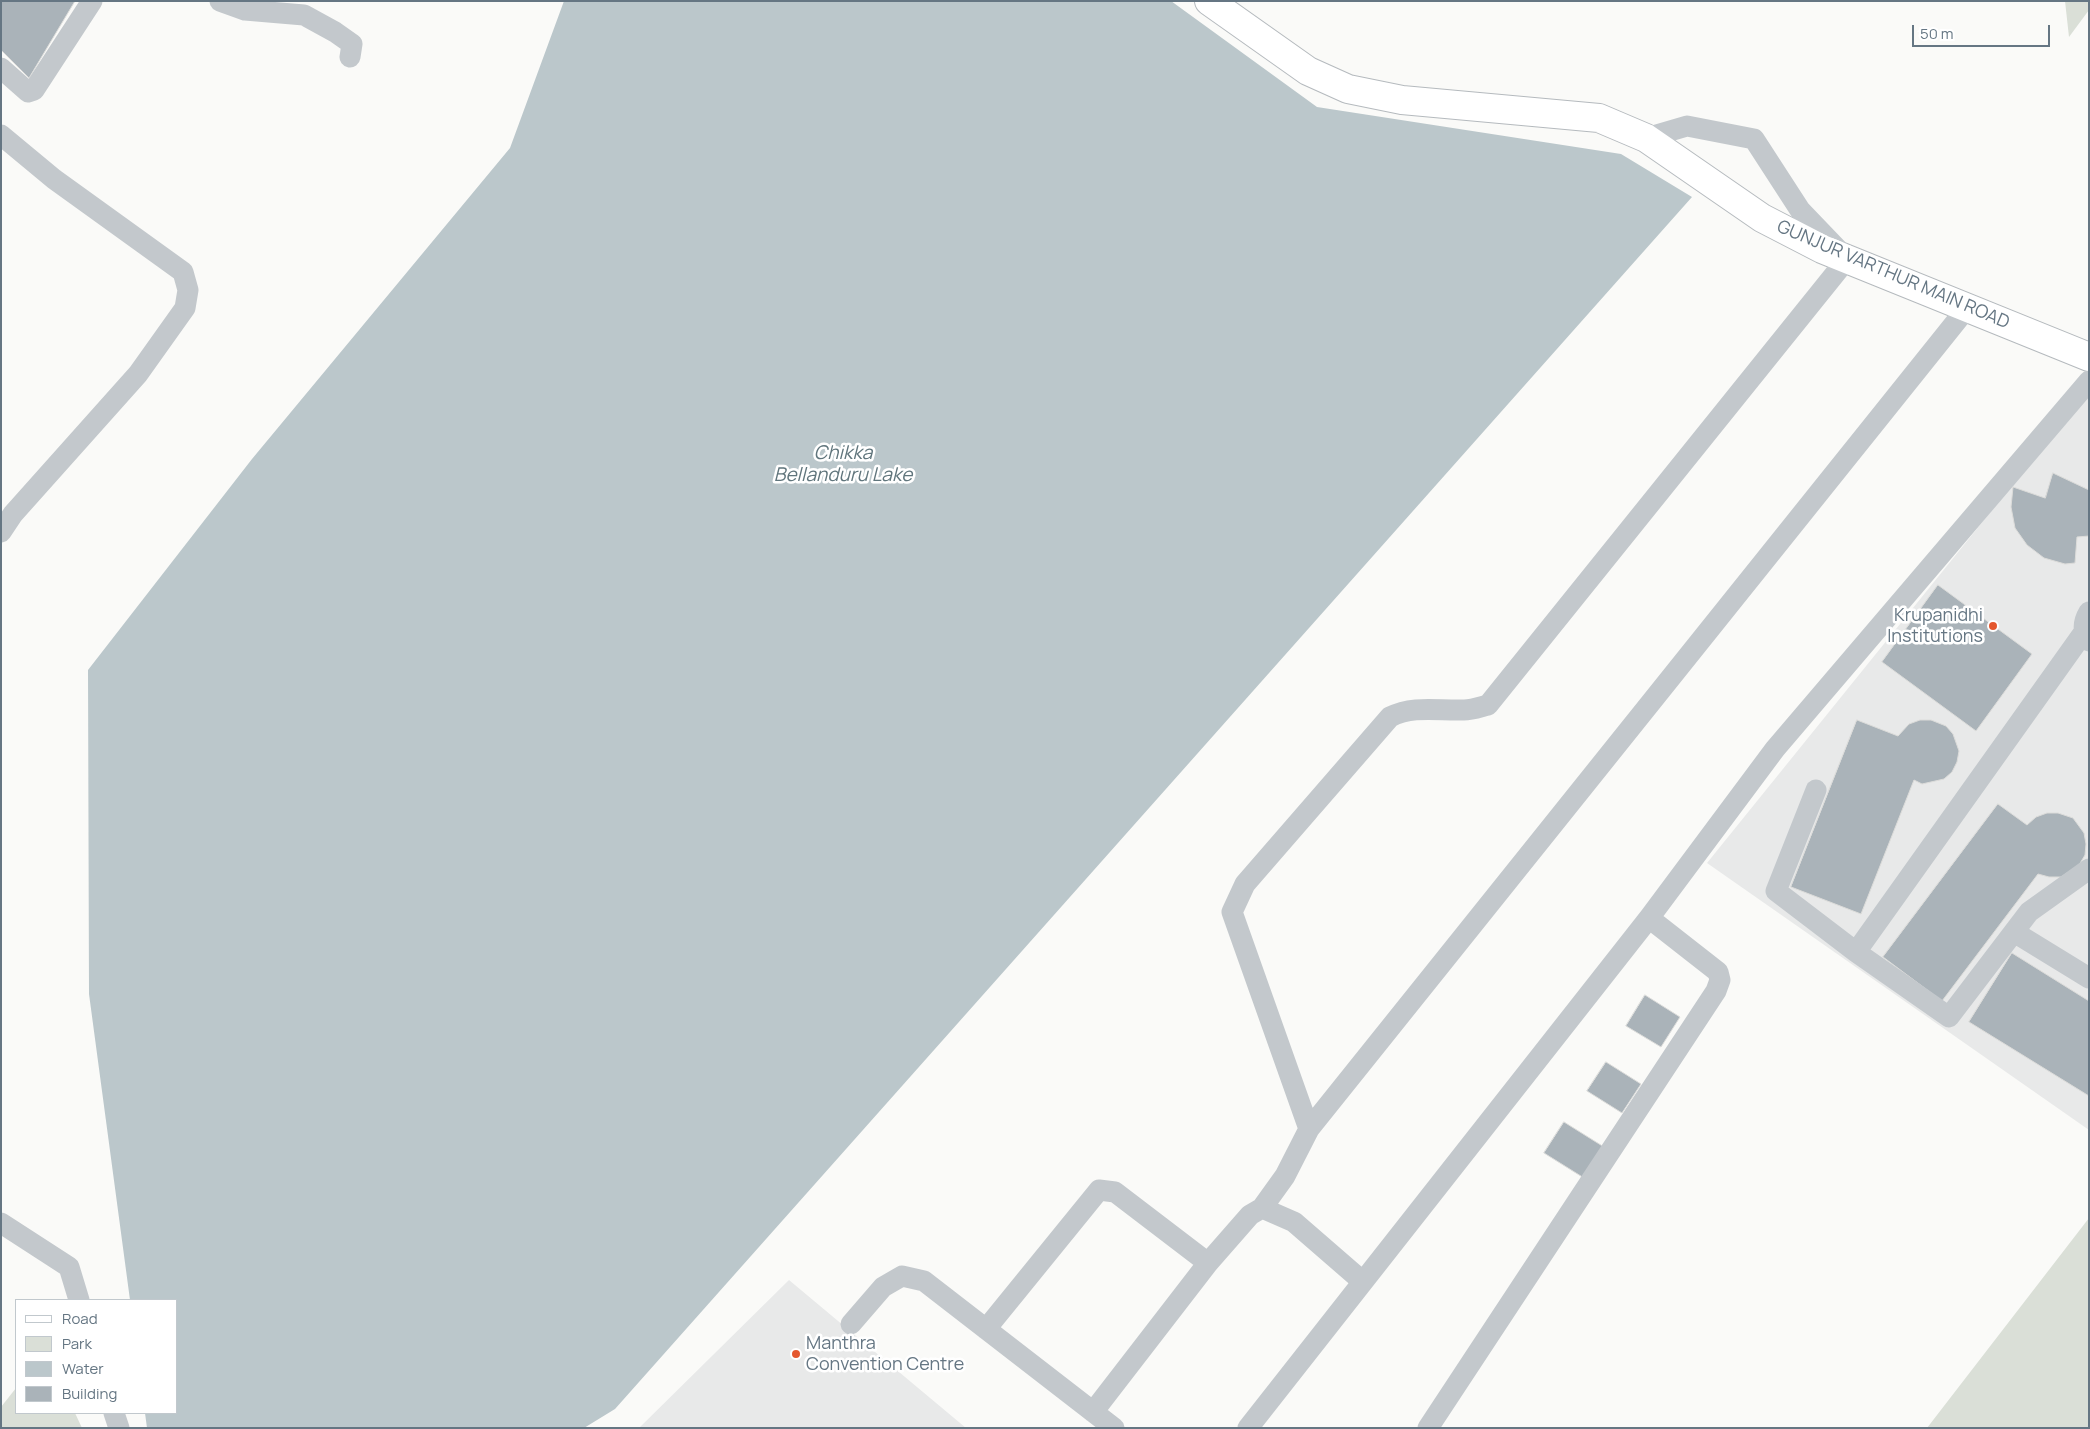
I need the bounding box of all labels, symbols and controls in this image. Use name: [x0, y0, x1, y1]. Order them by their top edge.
scale bar: [1915, 15, 2052, 47]
text: 50 m: [1920, 23, 1954, 44]
street label: GUNJUR VARTHUR MAIN ROAD: [1773, 216, 2013, 334]
water label: Chikka Bellanduru Lake: [774, 443, 912, 487]
place label: Krupanidhi Institutions: [1887, 605, 1983, 648]
marker: Krupanidhi Institutions: [1987, 620, 1999, 632]
legend: [15, 1299, 178, 1414]
text: Road: [62, 1308, 98, 1329]
text: Park: [62, 1333, 92, 1354]
place label: Manthra Convention Centre: [806, 1333, 964, 1376]
marker: Manthra Convention Centre: [790, 1348, 802, 1360]
text: Water: [62, 1358, 104, 1379]
text: Building: [62, 1383, 117, 1404]

